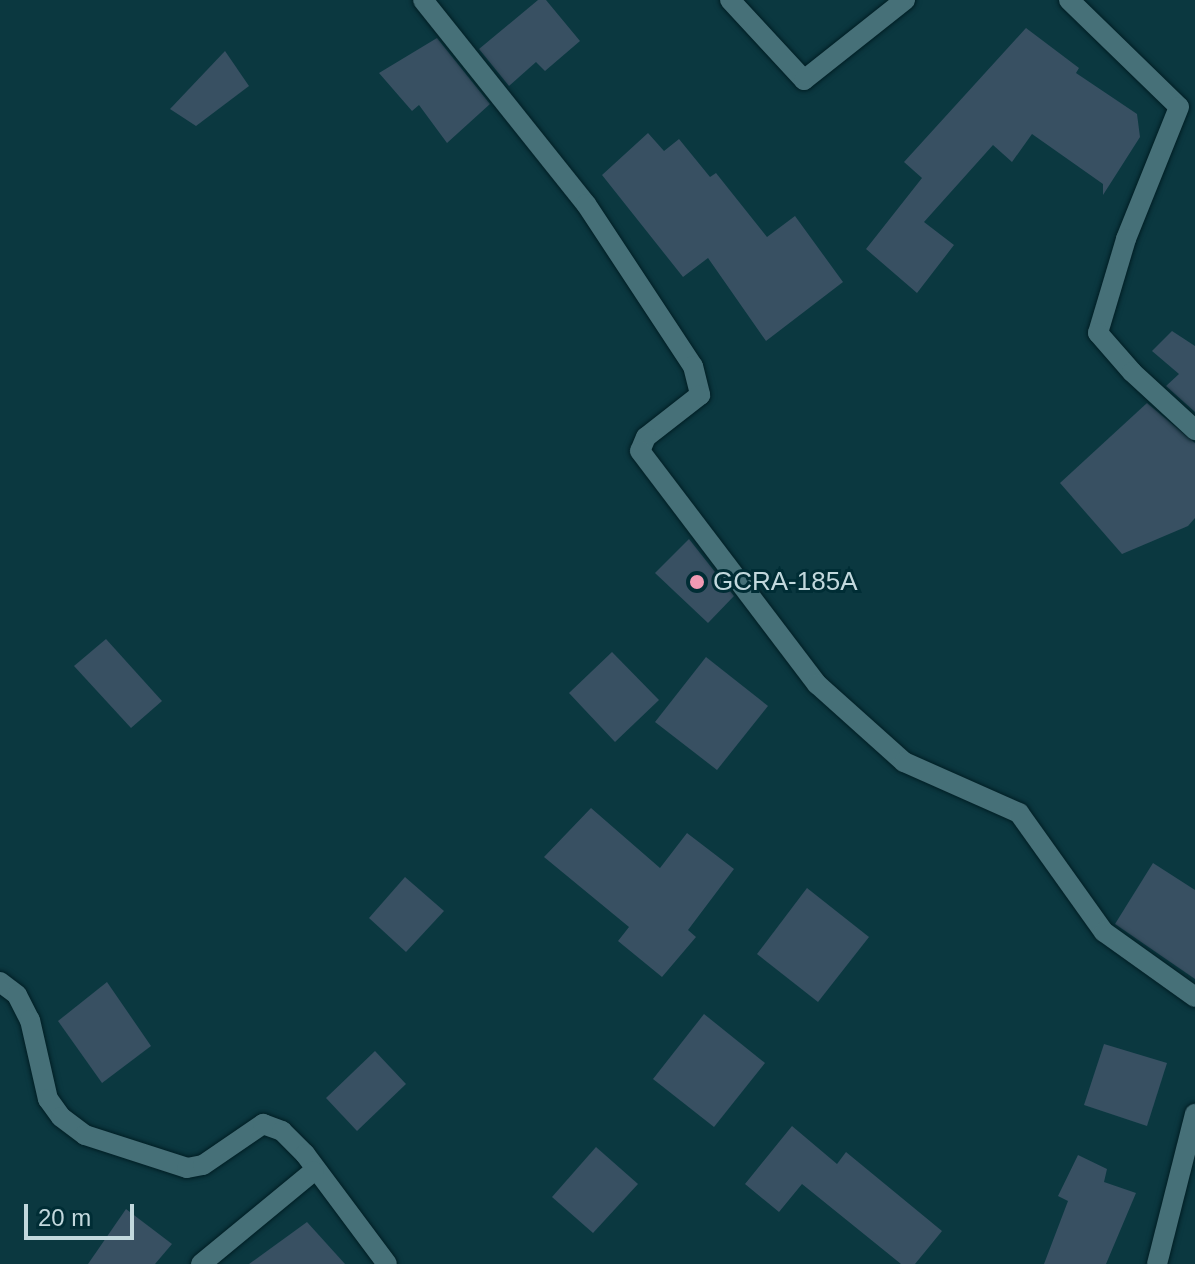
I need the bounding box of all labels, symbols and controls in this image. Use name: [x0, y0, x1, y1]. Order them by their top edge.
place label: GCRA-185A: [713, 566, 857, 598]
marker: GCRA-185A: [688, 573, 706, 591]
scale bar: [28, 1188, 138, 1238]
text: 20 m: [38, 1204, 91, 1231]

